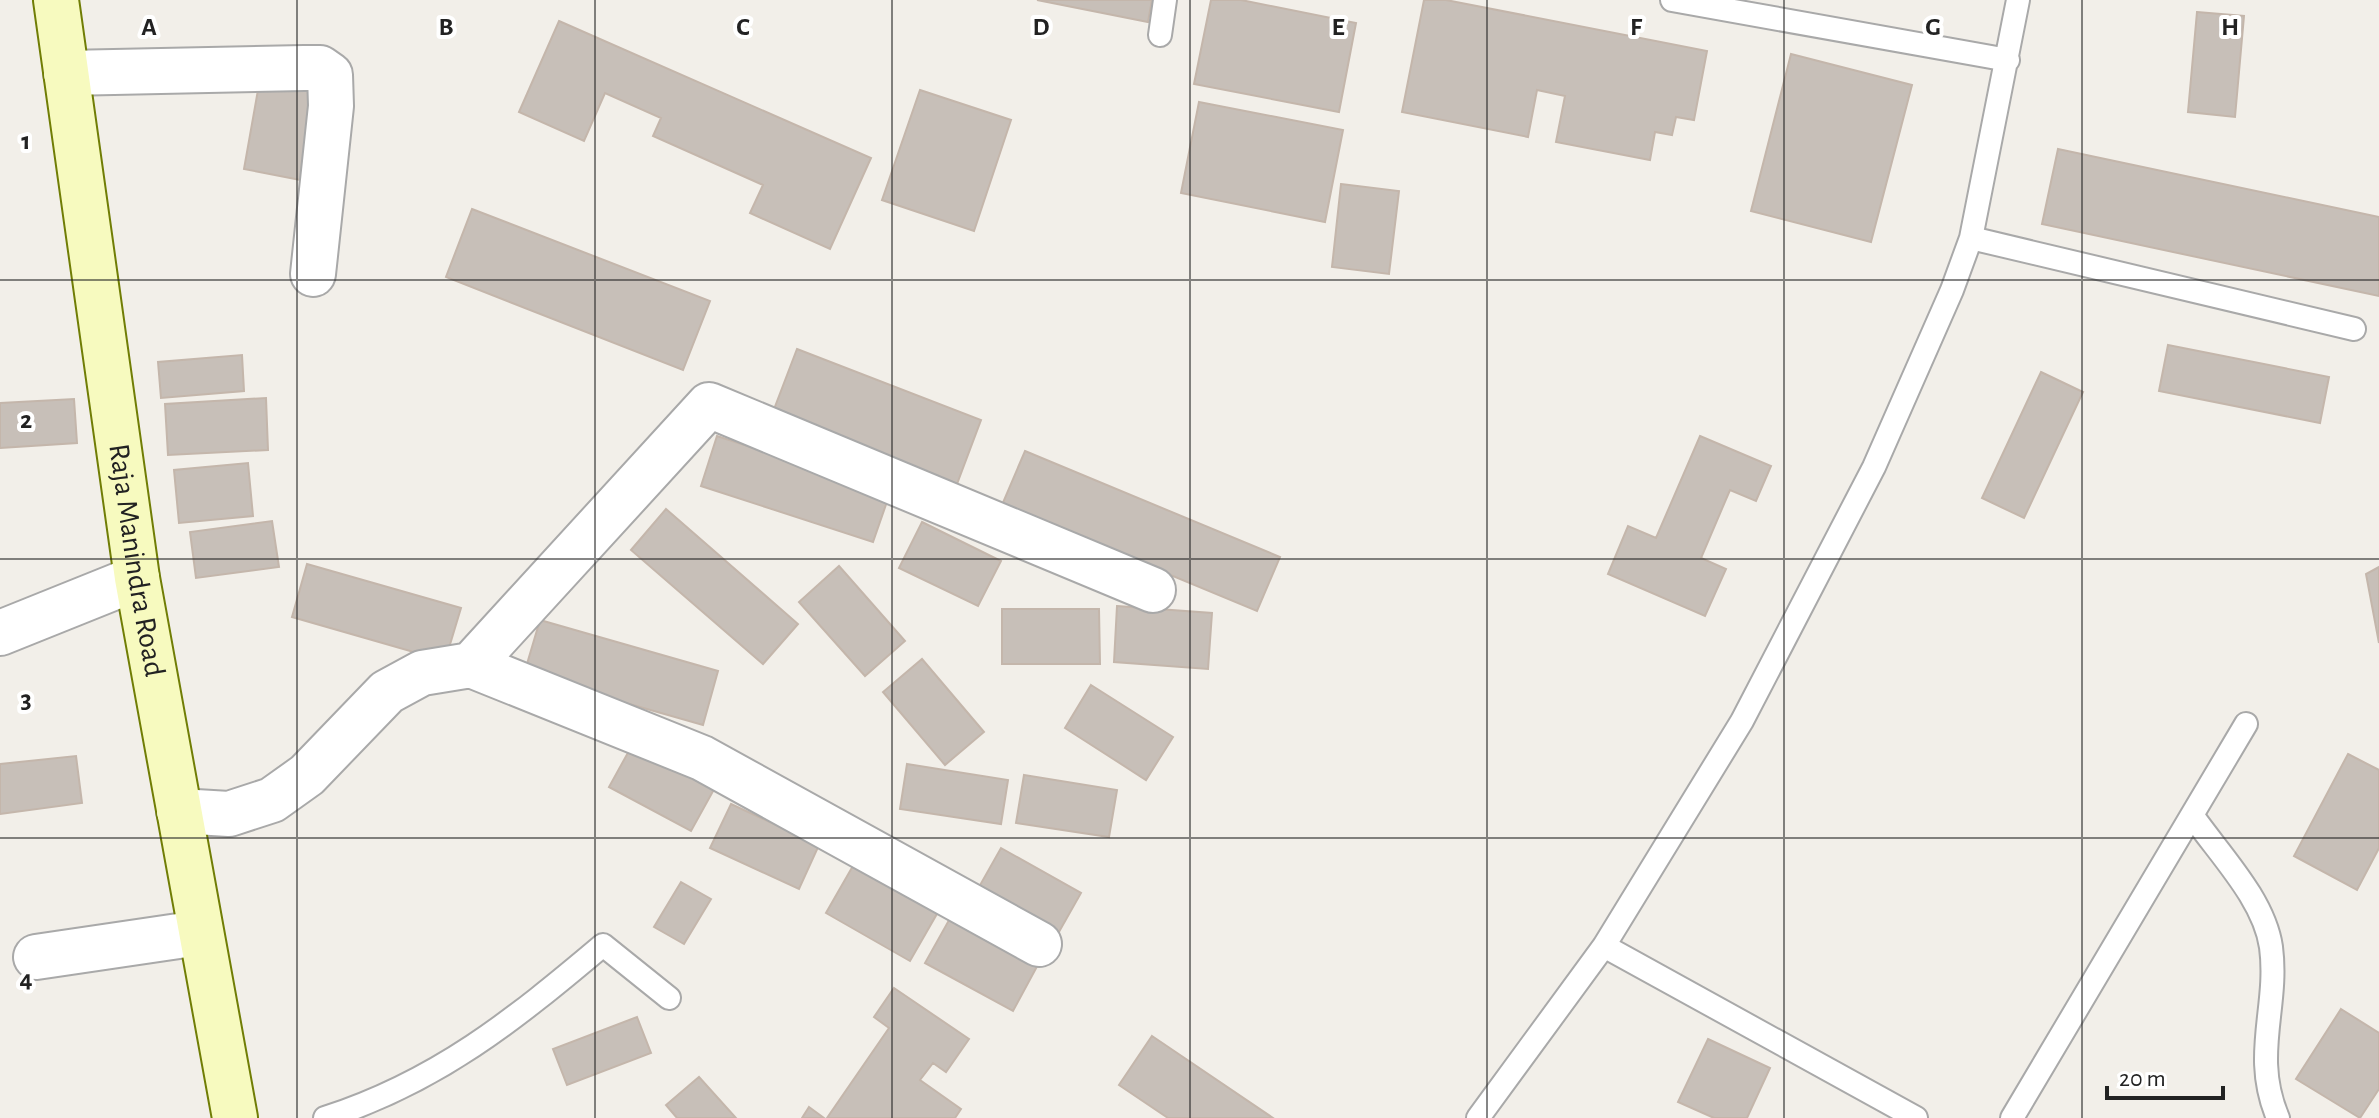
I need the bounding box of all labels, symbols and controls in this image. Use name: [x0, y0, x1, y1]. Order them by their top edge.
text: A: [141, 14, 157, 40]
text: B: [438, 14, 454, 40]
text: C: [736, 14, 750, 40]
text: D: [1032, 14, 1050, 40]
text: E: [1331, 14, 1345, 40]
text: F: [1630, 14, 1643, 40]
text: G: [1925, 14, 1941, 40]
text: H: [2221, 14, 2239, 40]
text: 1: [21, 128, 31, 154]
text: 2: [20, 407, 32, 433]
street label: Raja Manindra Road: [103, 442, 170, 679]
text: 3: [20, 687, 32, 713]
text: 4: [19, 966, 33, 992]
scale bar: [2107, 1050, 2223, 1100]
text: 20 m: [2119, 1067, 2166, 1091]

